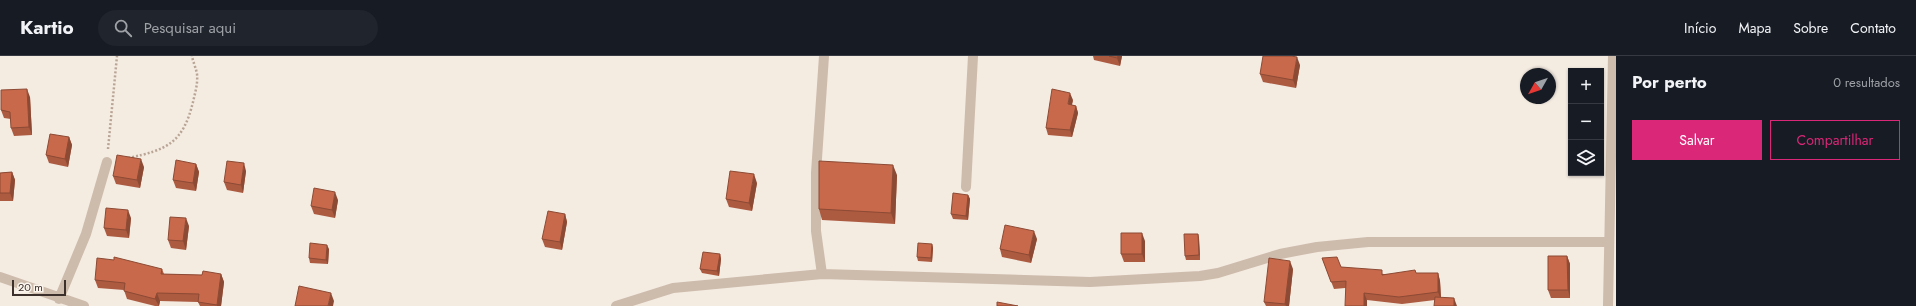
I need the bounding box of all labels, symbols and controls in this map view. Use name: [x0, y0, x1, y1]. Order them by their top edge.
search box: [98, 10, 378, 46]
text: Kartio: [20, 14, 74, 41]
icon: search: [112, 17, 134, 39]
text: Pesquisar aqui: [144, 17, 236, 39]
text: Início: [1684, 18, 1716, 38]
text: Mapa: [1738, 18, 1771, 38]
text: Sobre: [1793, 18, 1828, 38]
text: Contato: [1850, 18, 1896, 38]
north arrow: [1520, 68, 1556, 104]
map controls: [1568, 68, 1604, 176]
button: +: [1568, 68, 1604, 104]
text: Por perto: [1632, 70, 1707, 94]
text: 0 resultados: [1833, 73, 1900, 92]
button: −: [1568, 104, 1604, 140]
button: Salvar: [1632, 120, 1762, 160]
button: Compartilhar: [1770, 120, 1900, 160]
button: layers: [1568, 140, 1604, 176]
scale bar: [12, 278, 66, 297]
text: 20 m: [18, 279, 43, 295]

